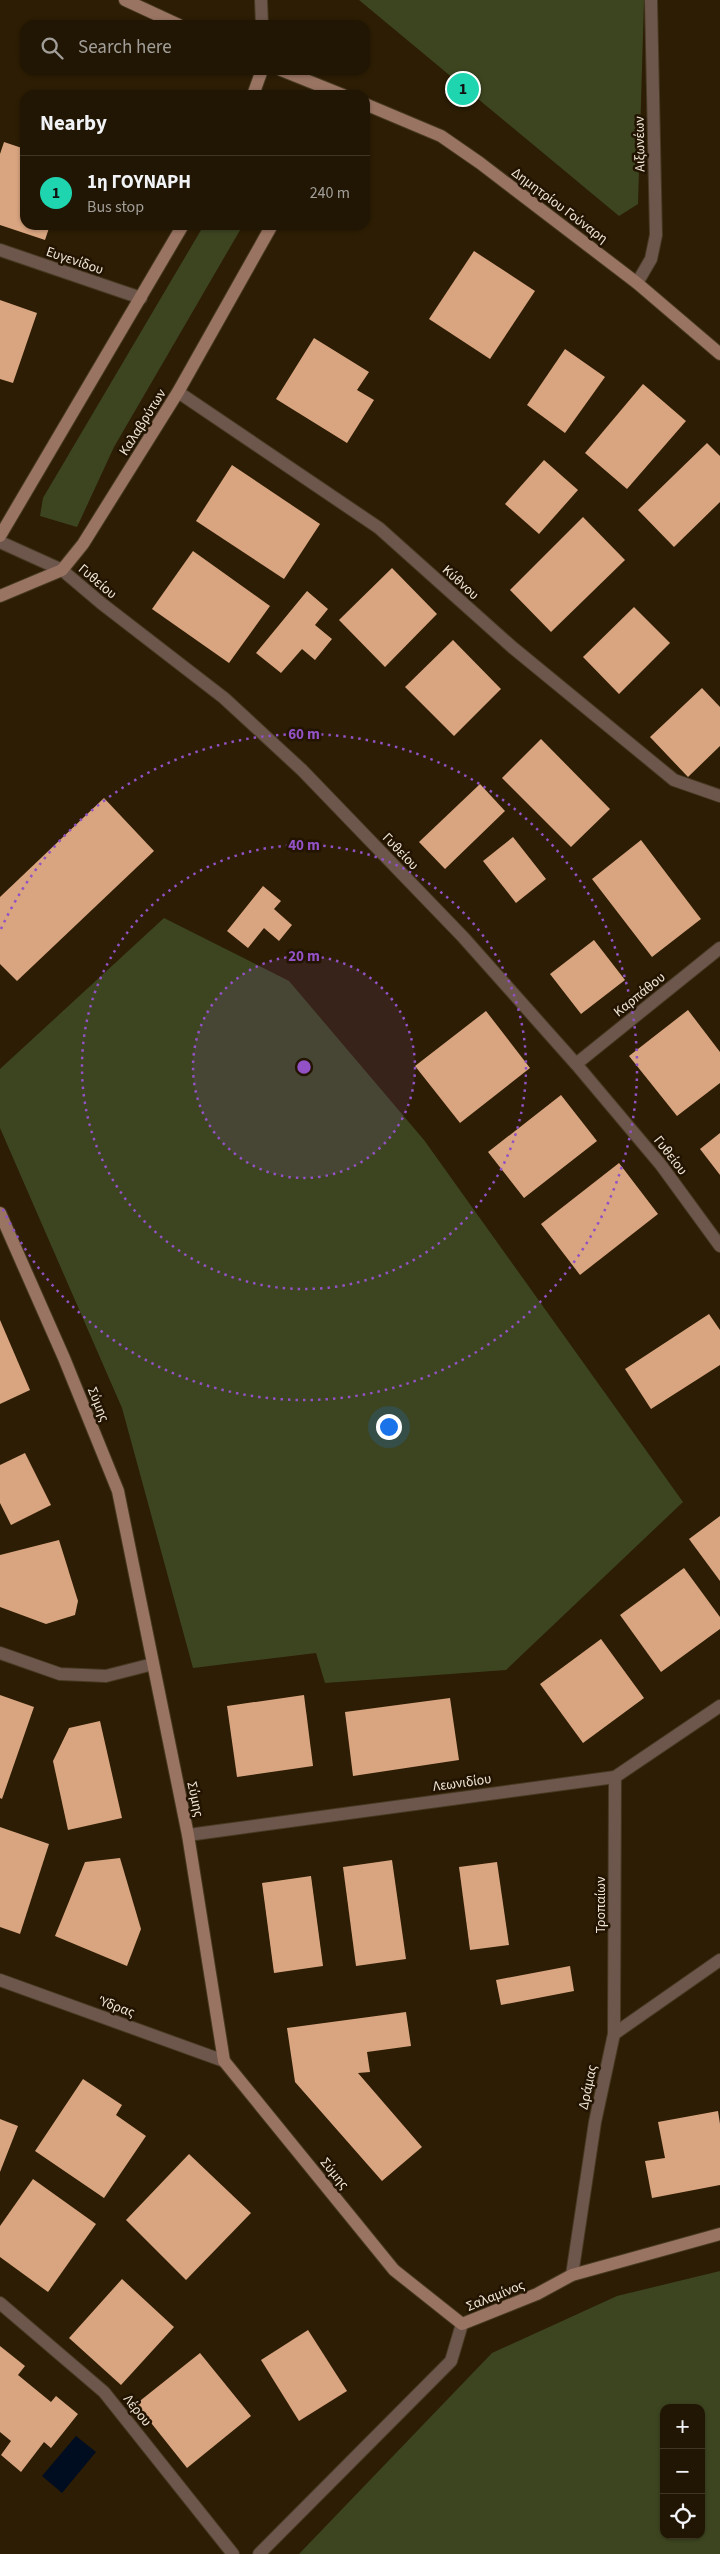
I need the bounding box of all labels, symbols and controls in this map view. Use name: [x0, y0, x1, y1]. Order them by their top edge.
search box: [20, 20, 370, 75]
icon: search: [38, 34, 66, 62]
text: Search here: [78, 34, 172, 61]
pin: 1: [447, 70, 479, 108]
text: Nearby: [40, 108, 107, 138]
street label: Αιξωνέων: [630, 116, 650, 172]
street label: Δημητρίου Γούναρη: [507, 163, 612, 249]
text: 1η ΓΟΥΝΑΡΗ: [87, 169, 191, 196]
text: 1: [52, 182, 60, 204]
text: 240 m: [310, 182, 350, 204]
text: Bus stop: [87, 196, 144, 218]
street label: Ευγενίδου: [43, 242, 106, 280]
street label: Καλαβρύτων: [114, 385, 171, 460]
street label: Γυθείου: [74, 560, 121, 604]
street label: Κύθνου: [437, 561, 483, 605]
text: 60 m: [288, 724, 320, 745]
street label: Γυθείου: [377, 829, 423, 875]
text: 40 m: [288, 835, 320, 856]
text: 20 m: [288, 946, 320, 967]
street label: Καρπάθου: [610, 968, 670, 1022]
centre of rings: [295, 1058, 313, 1076]
street label: Γυθείου: [648, 1132, 692, 1180]
street label: Σύμης: [82, 1384, 114, 1425]
your location: [376, 1414, 402, 1440]
street label: Λεωνιδίου: [432, 1769, 493, 1797]
street label: Σύμης: [181, 1780, 209, 1819]
street label: Τροπαίων: [591, 1876, 611, 1934]
street label: Ύδρας: [95, 1991, 137, 2023]
street label: Δράμας: [573, 2063, 602, 2112]
street label: Σύμης: [315, 2153, 353, 2194]
street label: Σαλαμίνος: [463, 2275, 528, 2317]
street label: Λέρου: [118, 2390, 156, 2431]
map controls: [660, 2404, 705, 2539]
button: +: [660, 2404, 705, 2449]
button: −: [660, 2449, 705, 2494]
button: locate: [660, 2494, 705, 2539]

